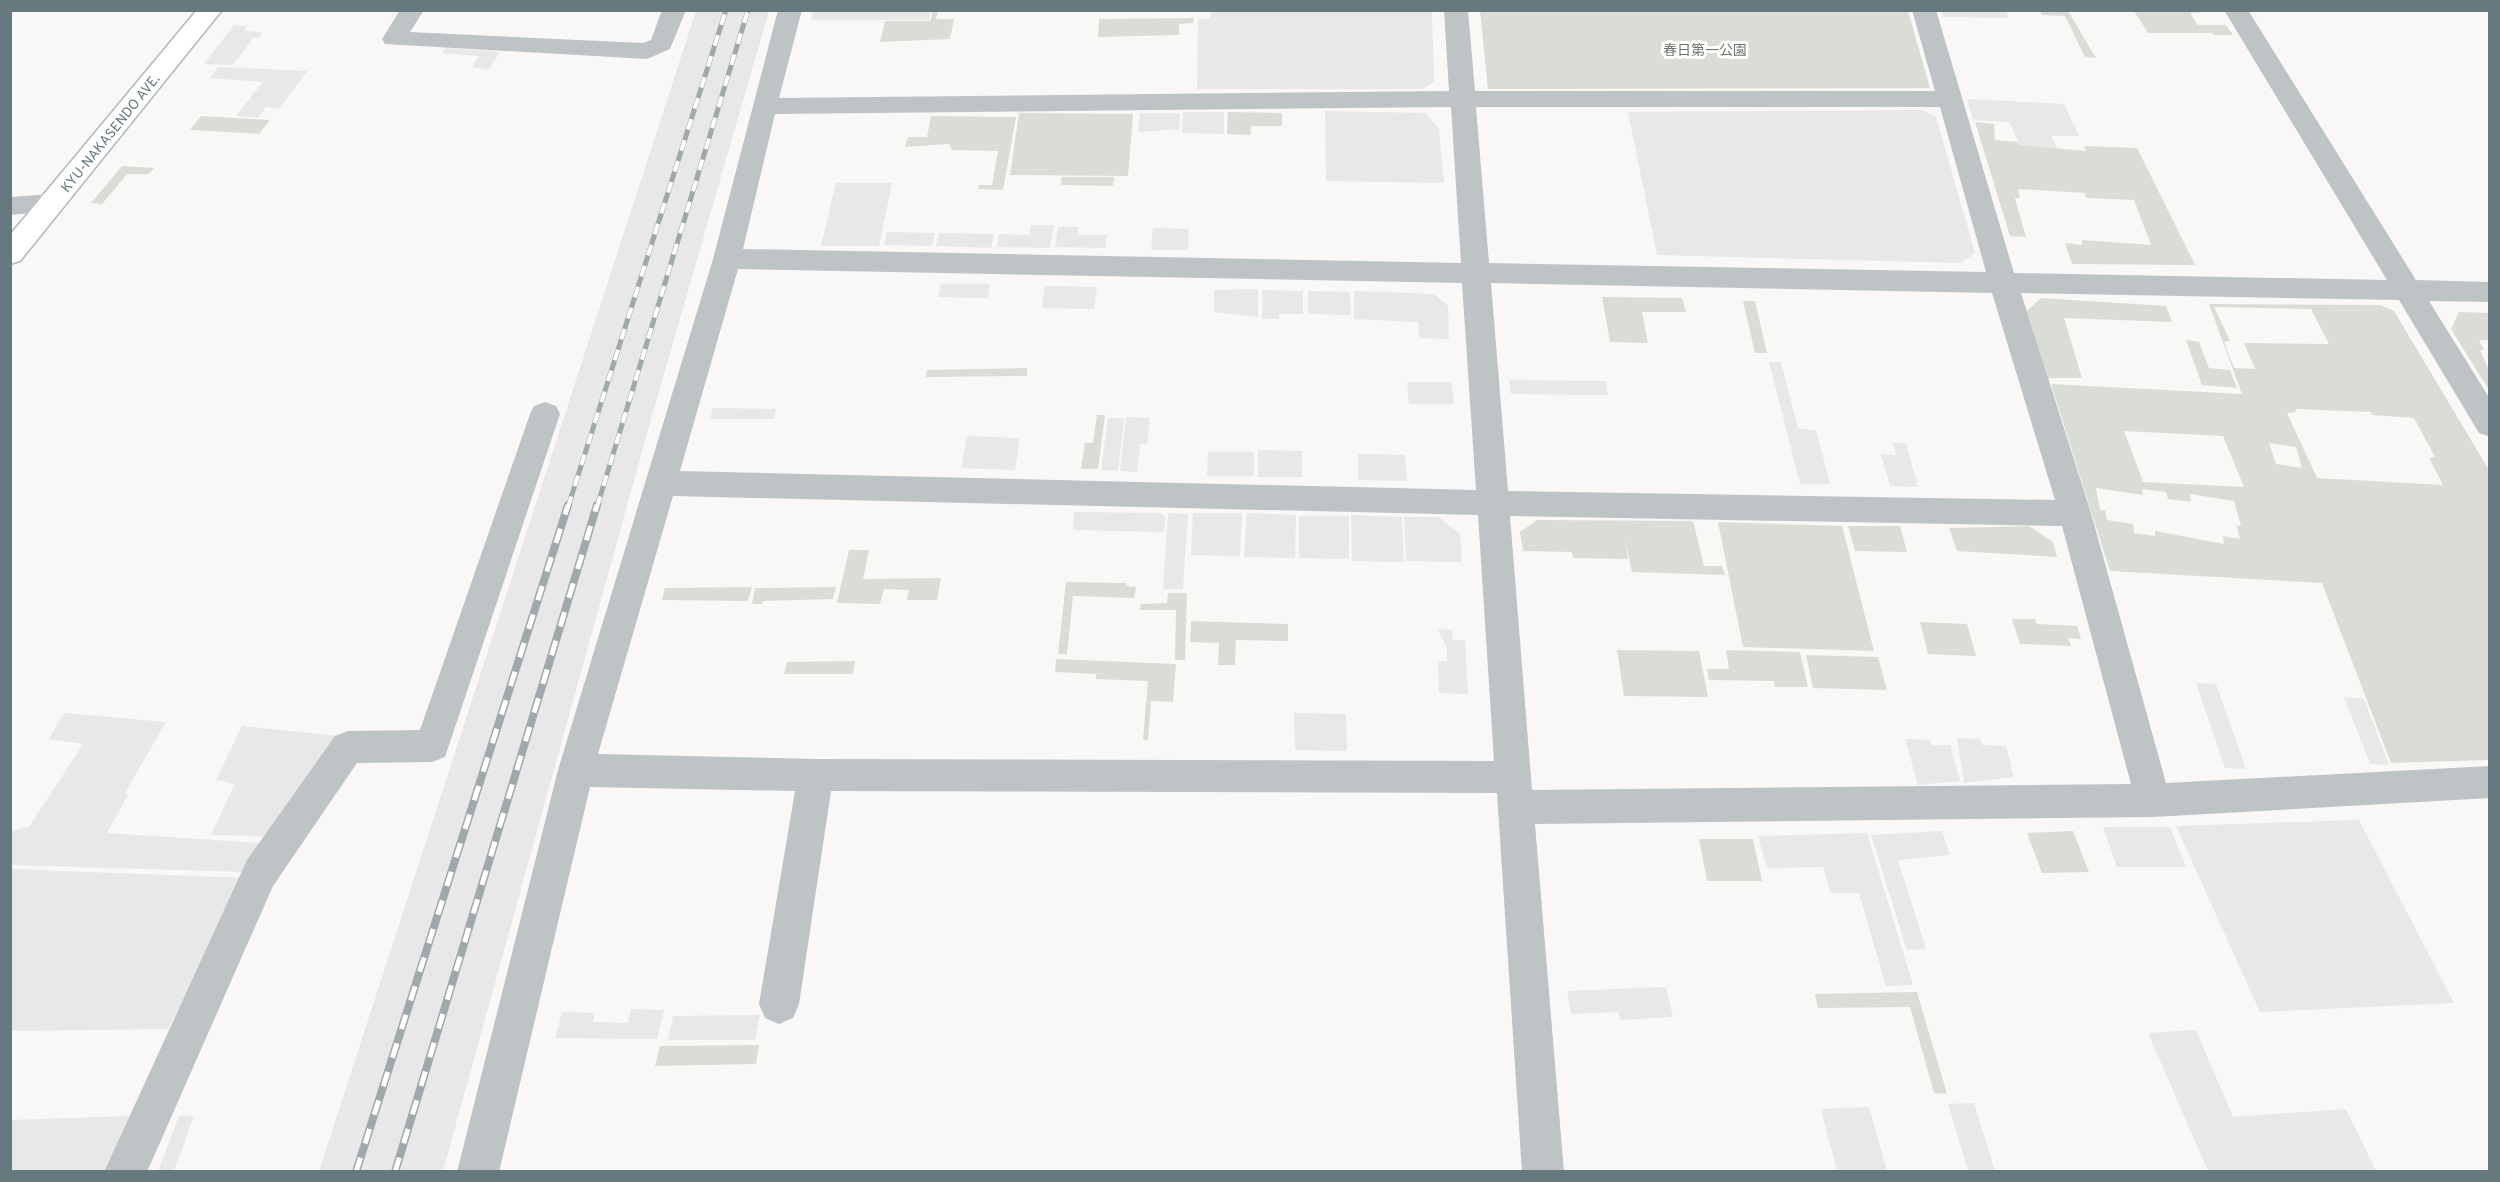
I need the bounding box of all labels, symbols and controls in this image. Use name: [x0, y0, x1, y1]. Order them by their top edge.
park label: 春日第一公園: [1663, 42, 1747, 60]
street label: KYU-NAKASENDO AVE.: [58, 71, 164, 197]

